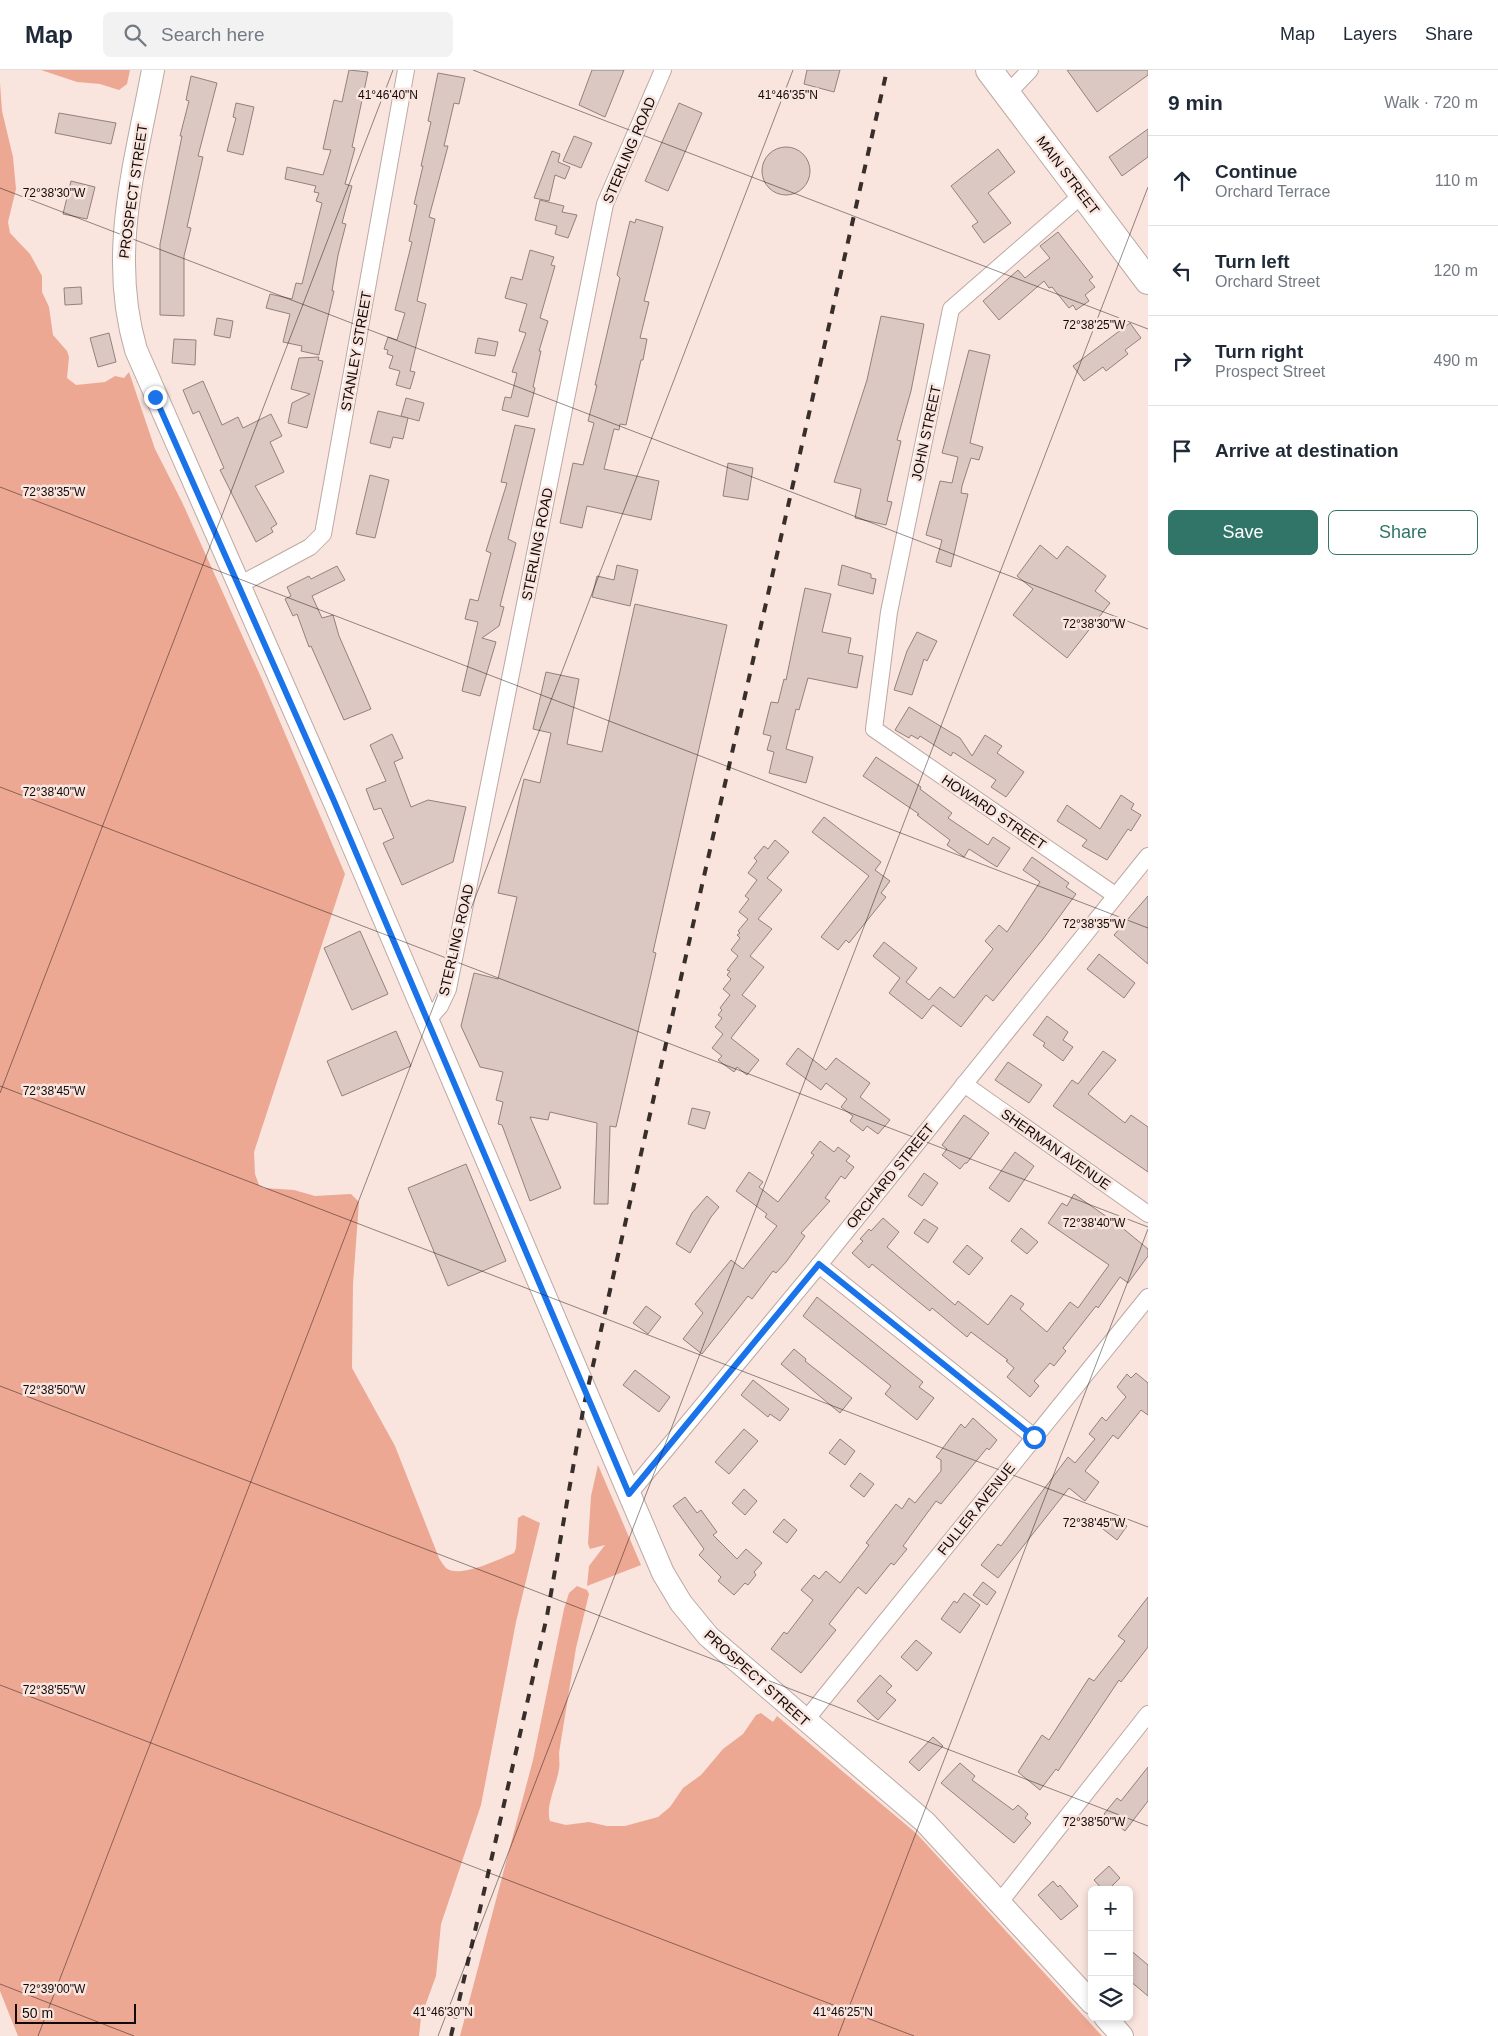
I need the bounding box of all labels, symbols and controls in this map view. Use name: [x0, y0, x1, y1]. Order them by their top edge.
search box: [103, 12, 453, 57]
text: Map: [25, 21, 73, 48]
icon: search: [121, 21, 149, 49]
text: Search here: [161, 24, 265, 45]
text: Map: [1280, 24, 1315, 44]
text: Layers: [1343, 24, 1397, 44]
text: Share: [1425, 24, 1473, 44]
text: 41°46'40"N: [358, 88, 418, 102]
text: 41°46'35"N: [758, 88, 818, 102]
text: 9 min: [1168, 91, 1223, 114]
street label: STERLING ROAD: [599, 94, 659, 206]
text: Walk · 720 m: [1384, 94, 1478, 111]
street label: PROSPECT STREET: [116, 122, 150, 259]
street label: MAIN STREET: [1033, 133, 1103, 218]
text: Continue: [1215, 161, 1297, 182]
icon: ahead: [1168, 167, 1196, 195]
text: 110 m: [1435, 172, 1478, 189]
text: Orchard Terrace: [1215, 183, 1330, 200]
text: 72°38'30"W: [23, 186, 86, 200]
text: Turn left: [1215, 251, 1290, 272]
icon: left: [1168, 257, 1196, 285]
text: 120 m: [1434, 262, 1478, 279]
text: Orchard Street: [1215, 273, 1320, 290]
street label: STANLEY STREET: [338, 289, 375, 412]
text: 72°38'25"W: [1063, 318, 1126, 332]
text: Turn right: [1215, 341, 1303, 362]
icon: right: [1168, 347, 1196, 375]
text: 490 m: [1434, 352, 1478, 369]
text: Prospect Street: [1215, 363, 1325, 380]
street label: JOHN STREET: [908, 383, 944, 482]
route end: [144, 386, 167, 409]
icon: arrive: [1168, 437, 1196, 465]
text: Arrive at destination: [1215, 440, 1399, 461]
text: 72°38'35"W: [23, 485, 86, 499]
street label: STERLING ROAD: [518, 486, 556, 602]
button: Save: [1168, 510, 1318, 555]
button: Share: [1328, 510, 1478, 555]
text: 72°38'30"W: [1063, 617, 1126, 631]
street label: HOWARD STREET: [939, 771, 1050, 853]
text: 72°38'40"W: [23, 785, 86, 799]
street label: STERLING ROAD: [435, 882, 477, 998]
text: 72°38'35"W: [1063, 917, 1126, 931]
text: 72°38'45"W: [23, 1084, 86, 1098]
street label: SHERMAN AVENUE: [998, 1105, 1114, 1193]
street label: ORCHARD STREET: [843, 1120, 937, 1232]
text: 72°38'40"W: [1063, 1216, 1126, 1230]
text: 72°38'50"W: [23, 1383, 86, 1397]
route start: [1023, 1426, 1046, 1449]
street label: FULLER AVENUE: [934, 1460, 1018, 1558]
text: 72°38'45"W: [1063, 1516, 1126, 1530]
street label: PROSPECT STREET: [701, 1627, 813, 1730]
text: 72°38'55"W: [23, 1683, 86, 1697]
text: 72°38'50"W: [1063, 1815, 1126, 1829]
map controls: [1088, 1886, 1133, 2021]
button: +: [1088, 1886, 1133, 1931]
button: −: [1088, 1931, 1133, 1976]
button: layers: [1088, 1976, 1133, 2021]
text: 72°39'00"W: [23, 1982, 86, 1996]
scale bar: [15, 2001, 136, 2024]
text: 50 m: [22, 2005, 53, 2021]
text: 41°46'30"N: [413, 2005, 473, 2019]
text: 41°46'25"N: [813, 2005, 873, 2019]

